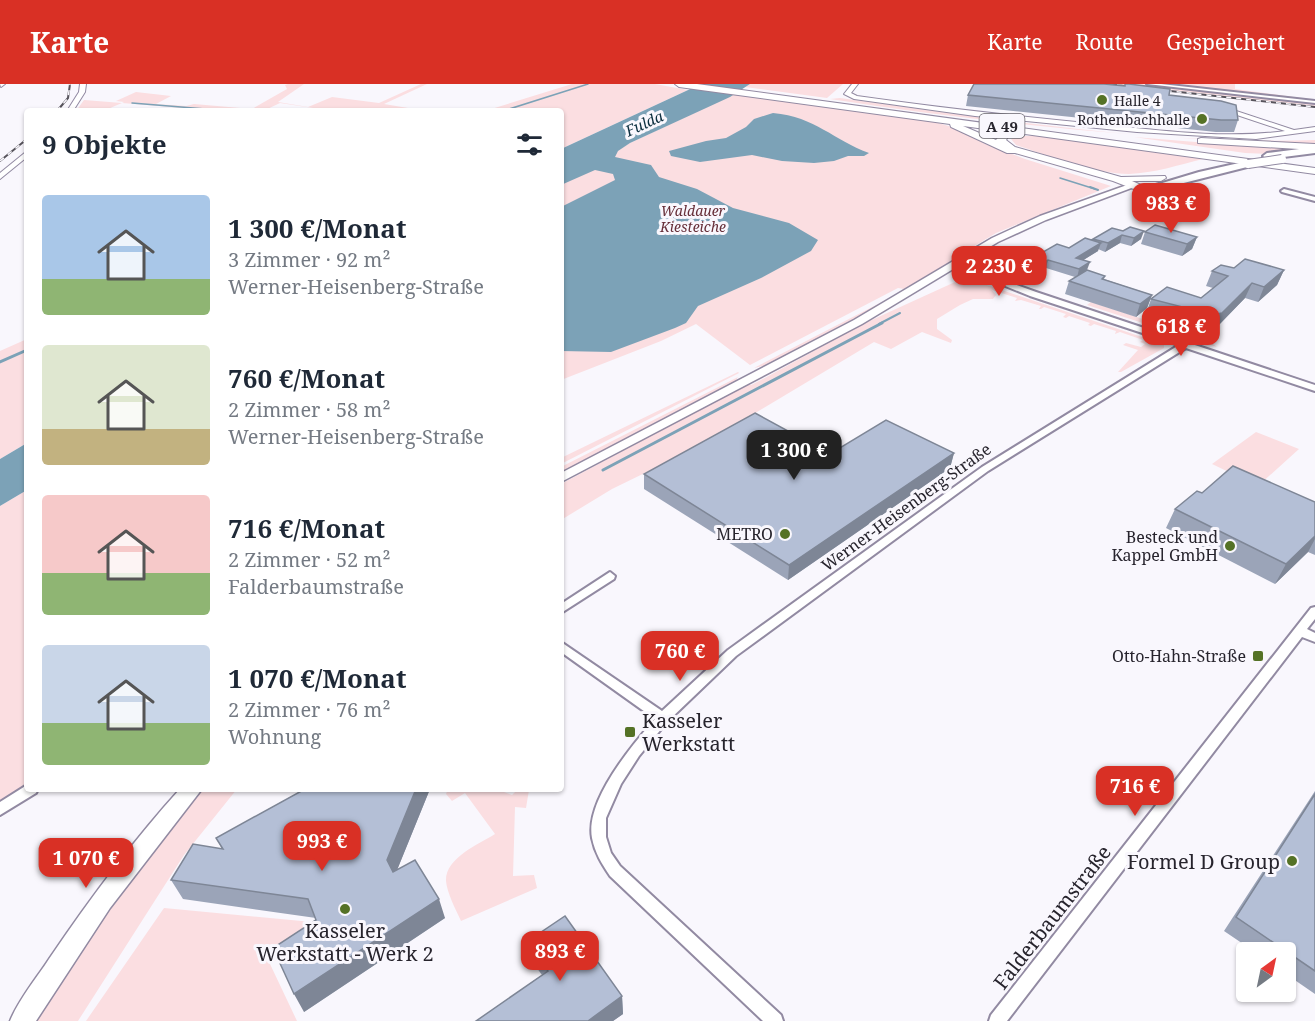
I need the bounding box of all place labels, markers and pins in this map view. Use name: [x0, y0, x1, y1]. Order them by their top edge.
place label: Halle 4: [1114, 91, 1161, 110]
marker: Halle 4: [1095, 93, 1109, 107]
place label: Rothenbachhalle: [1077, 110, 1190, 129]
marker: Rothenbachhalle: [1195, 112, 1209, 126]
pin: 983 €: [1129, 183, 1213, 234]
pin: 2 230 €: [944, 246, 1054, 297]
pin: 618 €: [1139, 306, 1223, 357]
pin: 1 300 €: [739, 430, 849, 481]
place label: METRO: [716, 523, 773, 545]
place label: Besteck und Kappel GmbH: [1111, 526, 1218, 566]
marker: METRO: [778, 527, 792, 541]
marker: Besteck und Kappel GmbH: [1223, 539, 1237, 553]
pin: 760 €: [638, 631, 722, 682]
place label: Otto-Hahn-Straße: [1112, 645, 1246, 667]
marker: Otto-Hahn-Straße: [1251, 649, 1265, 663]
place label: Kasseler Werkstatt: [642, 707, 735, 757]
marker: Kasseler Werkstatt: [623, 725, 637, 739]
pin: 716 €: [1093, 766, 1177, 817]
pin: 993 €: [280, 821, 364, 872]
pin: 1 070 €: [31, 838, 141, 889]
place label: Formel D Group: [1127, 848, 1280, 875]
marker: Formel D Group: [1285, 854, 1299, 868]
marker: Kasseler Werkstatt - Werk 2: [338, 902, 352, 916]
place label: Kasseler Werkstatt - Werk 2: [256, 917, 434, 967]
pin: 893 €: [518, 931, 602, 982]

